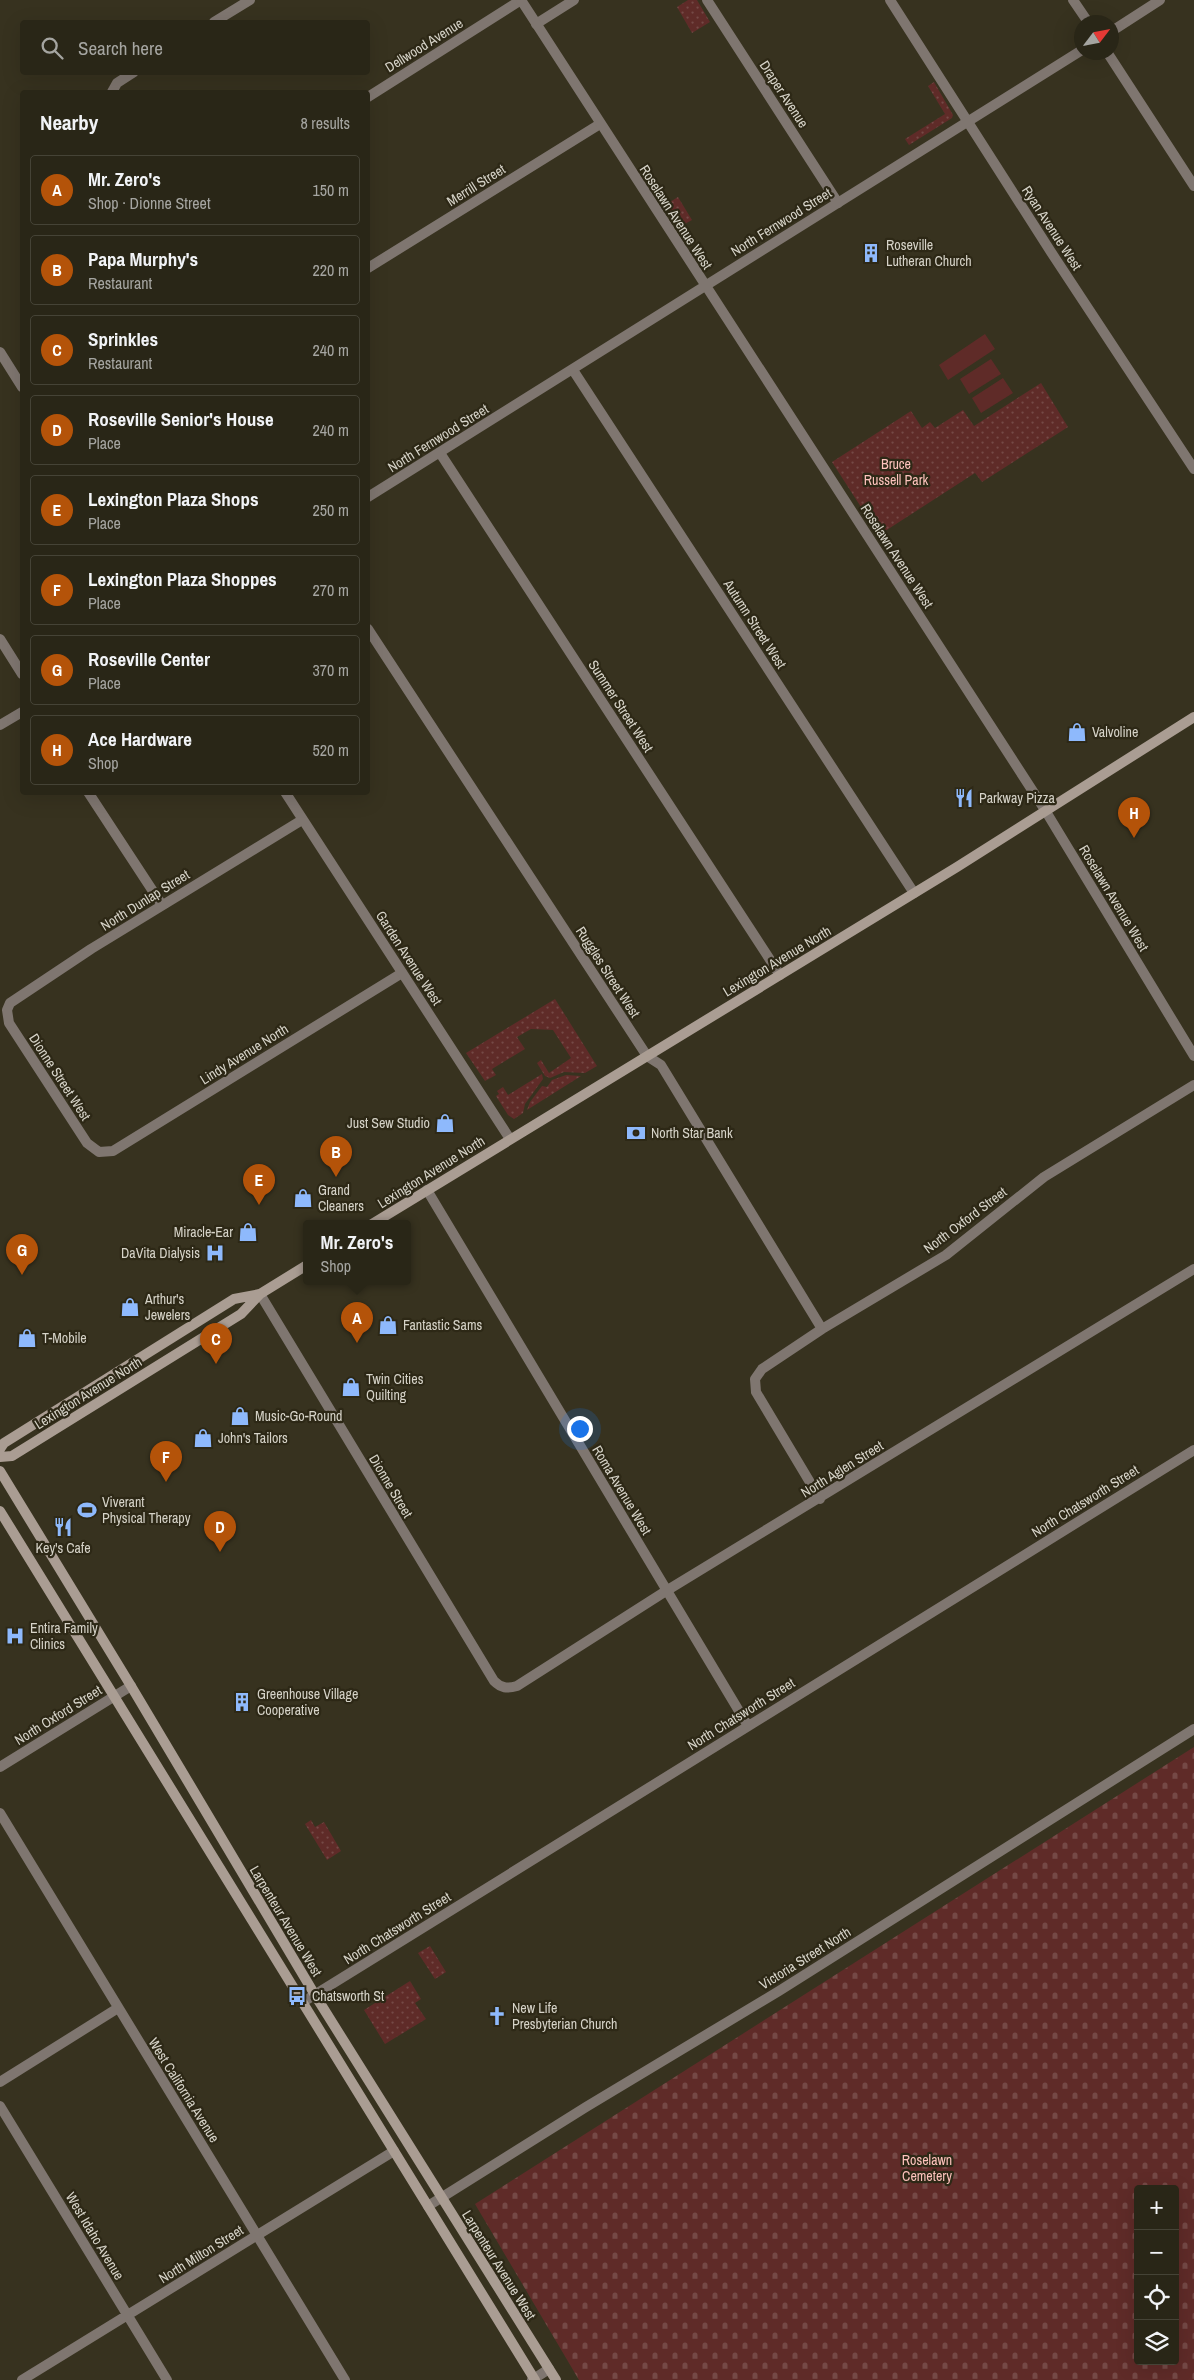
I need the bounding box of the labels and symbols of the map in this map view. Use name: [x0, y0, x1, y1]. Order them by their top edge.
street label: Dellwood Avenue: [382, 14, 466, 76]
north arrow: [1074, 15, 1119, 60]
street label: Draper Avenue: [756, 57, 812, 131]
street label: Merrill Street: [443, 160, 509, 210]
street label: Roselawn Avenue West: [636, 161, 716, 273]
street label: Ryan Avenue West: [1018, 182, 1086, 274]
street label: North Fernwood Street: [727, 184, 835, 260]
place label: Roseville Lutheran Church: [886, 236, 972, 270]
building icon: Roseville Lutheran Church: [860, 242, 882, 264]
street label: North Fernwood Street: [384, 400, 492, 476]
park label: Bruce Russell Park: [864, 455, 928, 489]
street label: Roselawn Avenue West: [857, 500, 937, 612]
street label: Autumn Street West: [719, 575, 790, 672]
street label: Summer Street West: [584, 657, 658, 755]
shop icon: Valvoline: [1066, 721, 1088, 743]
place label: Valvoline: [1092, 723, 1138, 741]
restaurant icon: Parkway Pizza: [953, 787, 975, 809]
place label: Parkway Pizza: [979, 789, 1056, 807]
pin: H: [1118, 797, 1150, 838]
street label: Roselawn Avenue West: [1075, 842, 1153, 954]
street label: North Dunlap Street: [97, 865, 193, 935]
street label: Garden Avenue West: [372, 907, 446, 1009]
street label: Lexington Avenue North: [720, 922, 834, 1000]
street label: Ruggles Street West: [572, 923, 644, 1021]
street label: Lindy Avenue North: [197, 1020, 291, 1088]
street label: Dionne Street West: [25, 1030, 95, 1124]
shop icon: Just Sew Studio: [434, 1112, 456, 1134]
place label: Just Sew Studio: [347, 1114, 430, 1132]
bank icon: North Star Bank: [625, 1122, 647, 1144]
place label: North Star Bank: [651, 1124, 733, 1142]
street label: Lexington Avenue North: [374, 1132, 488, 1212]
pin: B: [320, 1136, 352, 1177]
pin: E: [243, 1164, 275, 1205]
place label: Grand Cleaners: [318, 1181, 364, 1215]
street label: North Oxford Street: [920, 1183, 1010, 1257]
shop icon: Grand Cleaners: [292, 1187, 314, 1209]
shop icon: Miracle-Ear: [237, 1221, 259, 1243]
place label: Miracle-Ear: [174, 1223, 233, 1241]
pin: G: [6, 1234, 38, 1275]
hospital icon: DaVita Dialysis: [204, 1242, 226, 1264]
place label: DaVita Dialysis: [121, 1244, 200, 1262]
place label: Arthur's Jewelers: [144, 1290, 191, 1324]
shop icon: Arthur's Jewelers: [119, 1296, 141, 1318]
pin: A: [341, 1302, 373, 1343]
shop icon: Fantastic Sams: [377, 1314, 399, 1336]
place label: Fantastic Sams: [403, 1316, 482, 1334]
pin: C: [200, 1323, 232, 1364]
shop icon: T-Mobile: [16, 1327, 38, 1349]
place label: T-Mobile: [42, 1329, 87, 1347]
street label: Lexington Avenue North: [31, 1353, 145, 1433]
place label: Twin Cities Quilting: [366, 1370, 424, 1404]
shop icon: Twin Cities Quilting: [340, 1376, 362, 1398]
shop icon: Music-Go-Round: [229, 1405, 251, 1427]
place label: Music-Go-Round: [255, 1407, 342, 1425]
your location: [567, 1416, 593, 1442]
shop icon: John's Tailors: [192, 1427, 214, 1449]
place label: John's Tailors: [218, 1429, 288, 1447]
street label: North Aglen Street: [797, 1437, 887, 1501]
pin: F: [150, 1441, 182, 1482]
street label: Roma Avenue West: [588, 1442, 656, 1538]
street label: Dionne Street: [365, 1451, 417, 1521]
street label: North Chatsworth Street: [1028, 1461, 1142, 1541]
place label: Viverant Physical Therapy: [102, 1493, 191, 1527]
sports icon: Viverant Physical Therapy: [76, 1499, 98, 1521]
pin: D: [204, 1511, 236, 1552]
restaurant icon: Key's Cafe: [52, 1516, 74, 1538]
place label: Key's Cafe: [35, 1539, 91, 1557]
place label: Entira Family Clinics: [30, 1619, 98, 1653]
hospital icon: Entira Family Clinics: [4, 1625, 26, 1647]
street label: North Chatsworth Street: [684, 1674, 798, 1754]
street label: North Oxford Street: [11, 1681, 105, 1749]
place label: Greenhouse Village Cooperative: [257, 1685, 358, 1719]
building icon: Greenhouse Village Cooperative: [231, 1691, 253, 1713]
street label: Larpenteur Avenue West: [246, 1862, 326, 1980]
street label: North Chatsworth Street: [340, 1888, 454, 1968]
street label: Victoria Street North: [756, 1923, 854, 1993]
bus stop icon: Chatsworth St: [286, 1985, 308, 2007]
place label: Chatsworth St: [312, 1987, 384, 2005]
place label: New Life Presbyterian Church: [512, 1999, 617, 2033]
church icon: New Life Presbyterian Church: [486, 2005, 508, 2027]
street label: West California Avenue: [145, 2034, 223, 2146]
park label: Roselawn Cemetery: [902, 2151, 952, 2185]
street label: West Idaho Avenue: [62, 2189, 128, 2283]
street label: Larpenteur Avenue West: [458, 2207, 540, 2323]
street label: North Milton Street: [155, 2221, 247, 2287]

